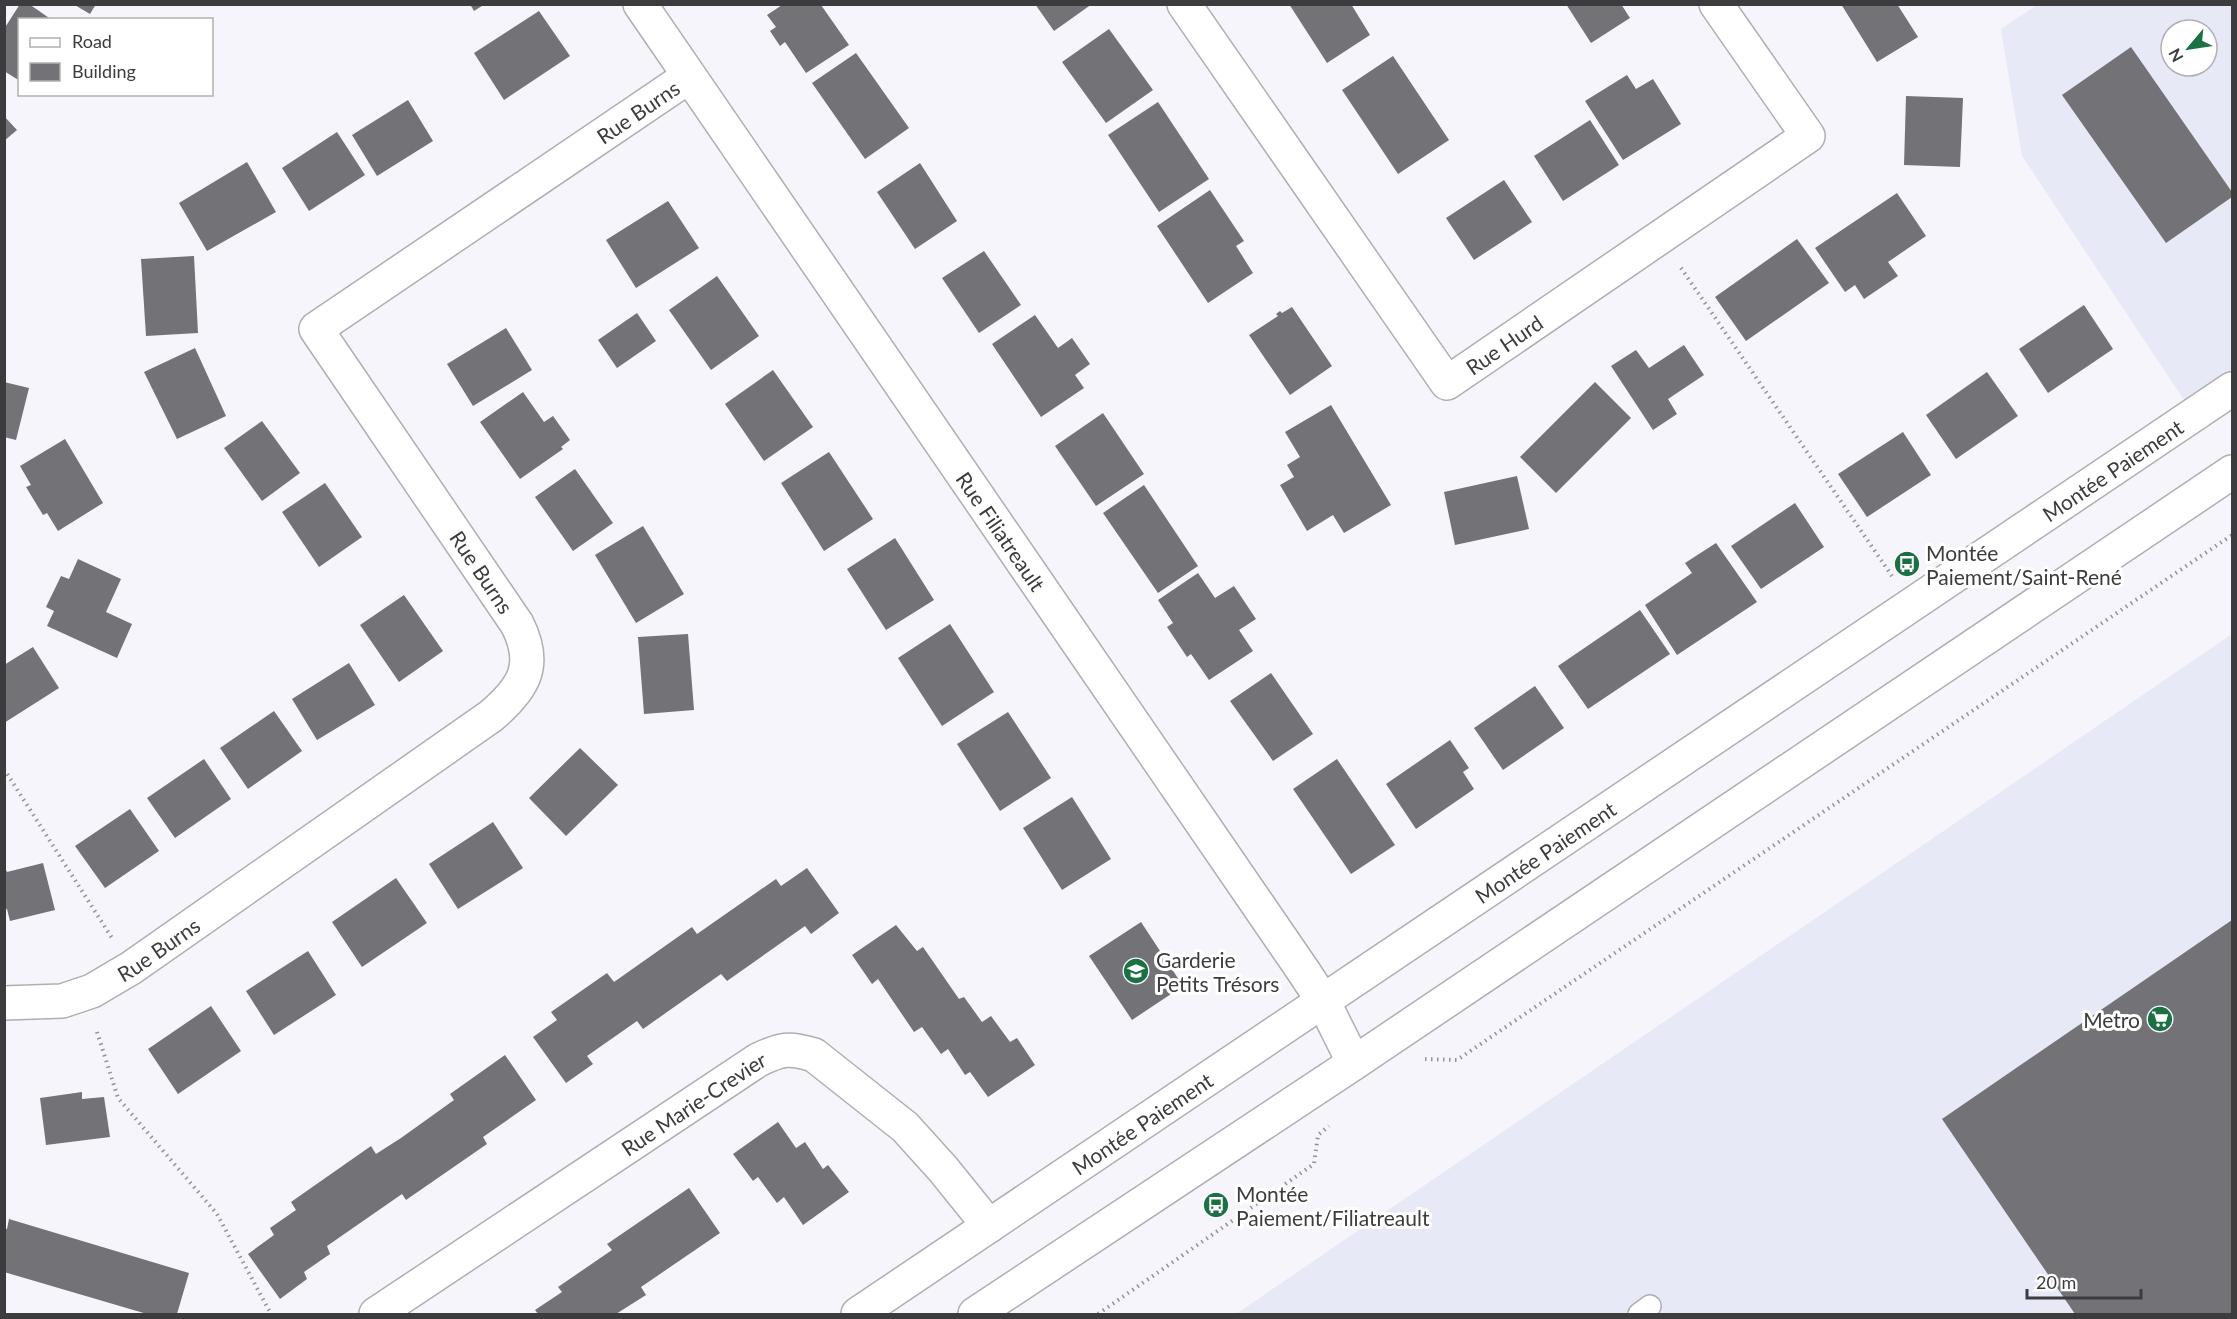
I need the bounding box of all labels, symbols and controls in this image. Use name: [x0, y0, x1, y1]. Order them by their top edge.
legend: [18, 18, 213, 96]
north arrow: [2159, 18, 2219, 78]
text: Road: [72, 30, 112, 52]
text: N: [2164, 46, 2187, 66]
text: Building: [72, 60, 136, 82]
street label: Rue Burns: [591, 74, 684, 148]
street label: Rue Hurd: [1461, 309, 1547, 379]
street label: Montée Paiement: [2037, 413, 2188, 526]
street label: Rue Filiatreault: [952, 467, 1051, 596]
street label: Rue Burns: [445, 526, 519, 618]
place label: Montée Paiement/Saint-René: [1926, 540, 2122, 589]
bus stop icon: Montée Paiement/Saint-René: [1892, 549, 1922, 579]
street label: Montée Paiement: [1470, 795, 1620, 908]
street label: Rue Burns: [112, 912, 204, 986]
place label: Garderie Petits Trésors: [1156, 947, 1279, 996]
school or university icon: Garderie Petits Trésors: [1121, 956, 1151, 986]
supermarket icon: Metro: [2145, 1004, 2175, 1034]
place label: Metro: [2083, 1007, 2140, 1032]
street label: Rue Marie-Crevier: [616, 1046, 770, 1160]
street label: Montée Paiement: [1067, 1067, 1217, 1179]
place label: Montée Paiement/Filiatreault: [1236, 1181, 1430, 1230]
bus stop icon: Montée Paiement/Filiatreault: [1201, 1190, 1231, 1220]
scale bar: [2027, 1262, 2141, 1300]
text: 20 m: [2036, 1271, 2076, 1293]

